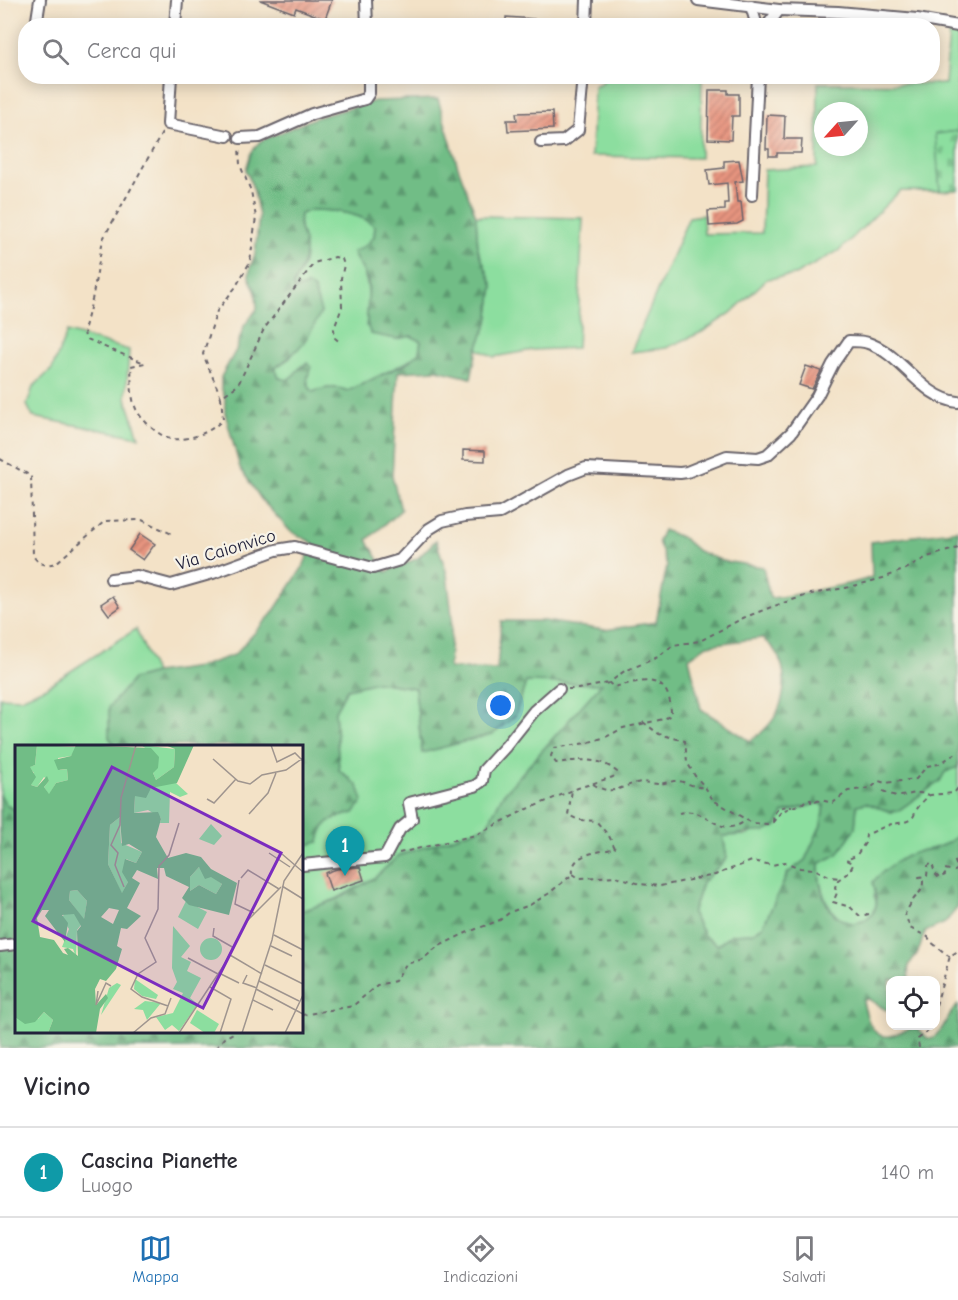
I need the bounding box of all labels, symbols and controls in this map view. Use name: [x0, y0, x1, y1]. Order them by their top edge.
search box: [18, 18, 940, 84]
icon: search: [39, 35, 72, 68]
text: Cerca qui: [87, 38, 177, 64]
north arrow: [814, 102, 868, 156]
street label: Via Caionvico: [174, 525, 278, 575]
your location: [486, 691, 515, 720]
inset map: [15, 745, 303, 1033]
pin: 1: [326, 826, 364, 876]
map controls: [886, 976, 940, 1030]
button: locate: [886, 976, 940, 1030]
text: Vicino: [24, 1072, 90, 1102]
text: Cascina Pianette: [81, 1148, 238, 1174]
text: 1: [40, 1161, 47, 1184]
text: 140 m: [881, 1161, 934, 1184]
text: Luogo: [81, 1174, 133, 1197]
tab: Mappa: [132, 1232, 179, 1286]
tab: Indicazioni: [443, 1232, 518, 1286]
tab: Salvati: [782, 1232, 826, 1286]

